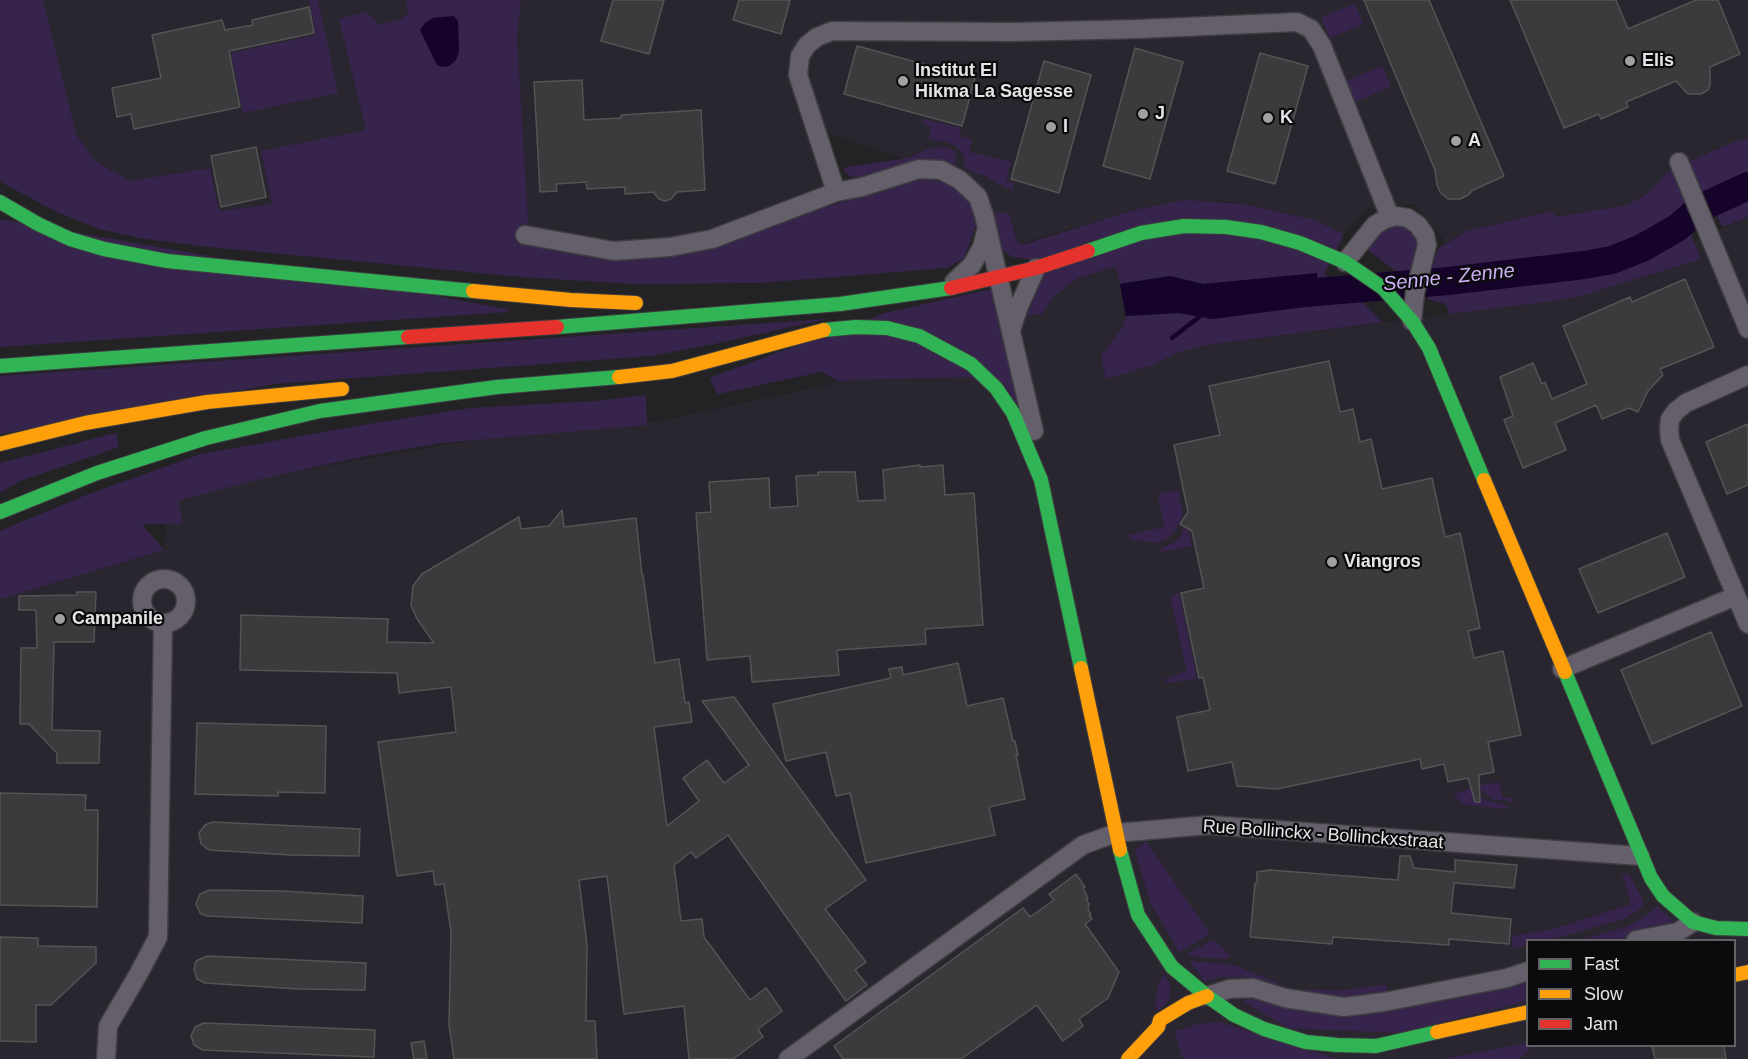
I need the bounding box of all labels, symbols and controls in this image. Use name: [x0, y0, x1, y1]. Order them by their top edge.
place label: Elis: [1642, 50, 1674, 72]
marker: Elis: [1623, 54, 1637, 68]
place label: Institut El Hikma La Sagesse: [915, 60, 1073, 103]
marker: Institut El Hikma La Sagesse: [896, 74, 910, 88]
place label: J: [1155, 103, 1165, 125]
marker: J: [1136, 107, 1150, 121]
place label: K: [1280, 107, 1293, 129]
marker: K: [1261, 111, 1275, 125]
place label: I: [1063, 116, 1068, 138]
marker: I: [1044, 120, 1058, 134]
place label: A: [1468, 130, 1481, 152]
marker: A: [1449, 134, 1463, 148]
water label: Senne - Zenne: [1382, 259, 1516, 297]
place label: Viangros: [1344, 551, 1421, 573]
marker: Viangros: [1325, 555, 1339, 569]
place label: Campanile: [72, 608, 163, 630]
marker: Campanile: [53, 612, 67, 626]
street label: Rue Bollinckx - Bollinckxstraat: [1202, 816, 1444, 854]
legend: [1526, 939, 1736, 1047]
text: Fast: [1584, 954, 1619, 974]
text: Slow: [1584, 984, 1623, 1004]
text: Jam: [1584, 1014, 1618, 1034]

